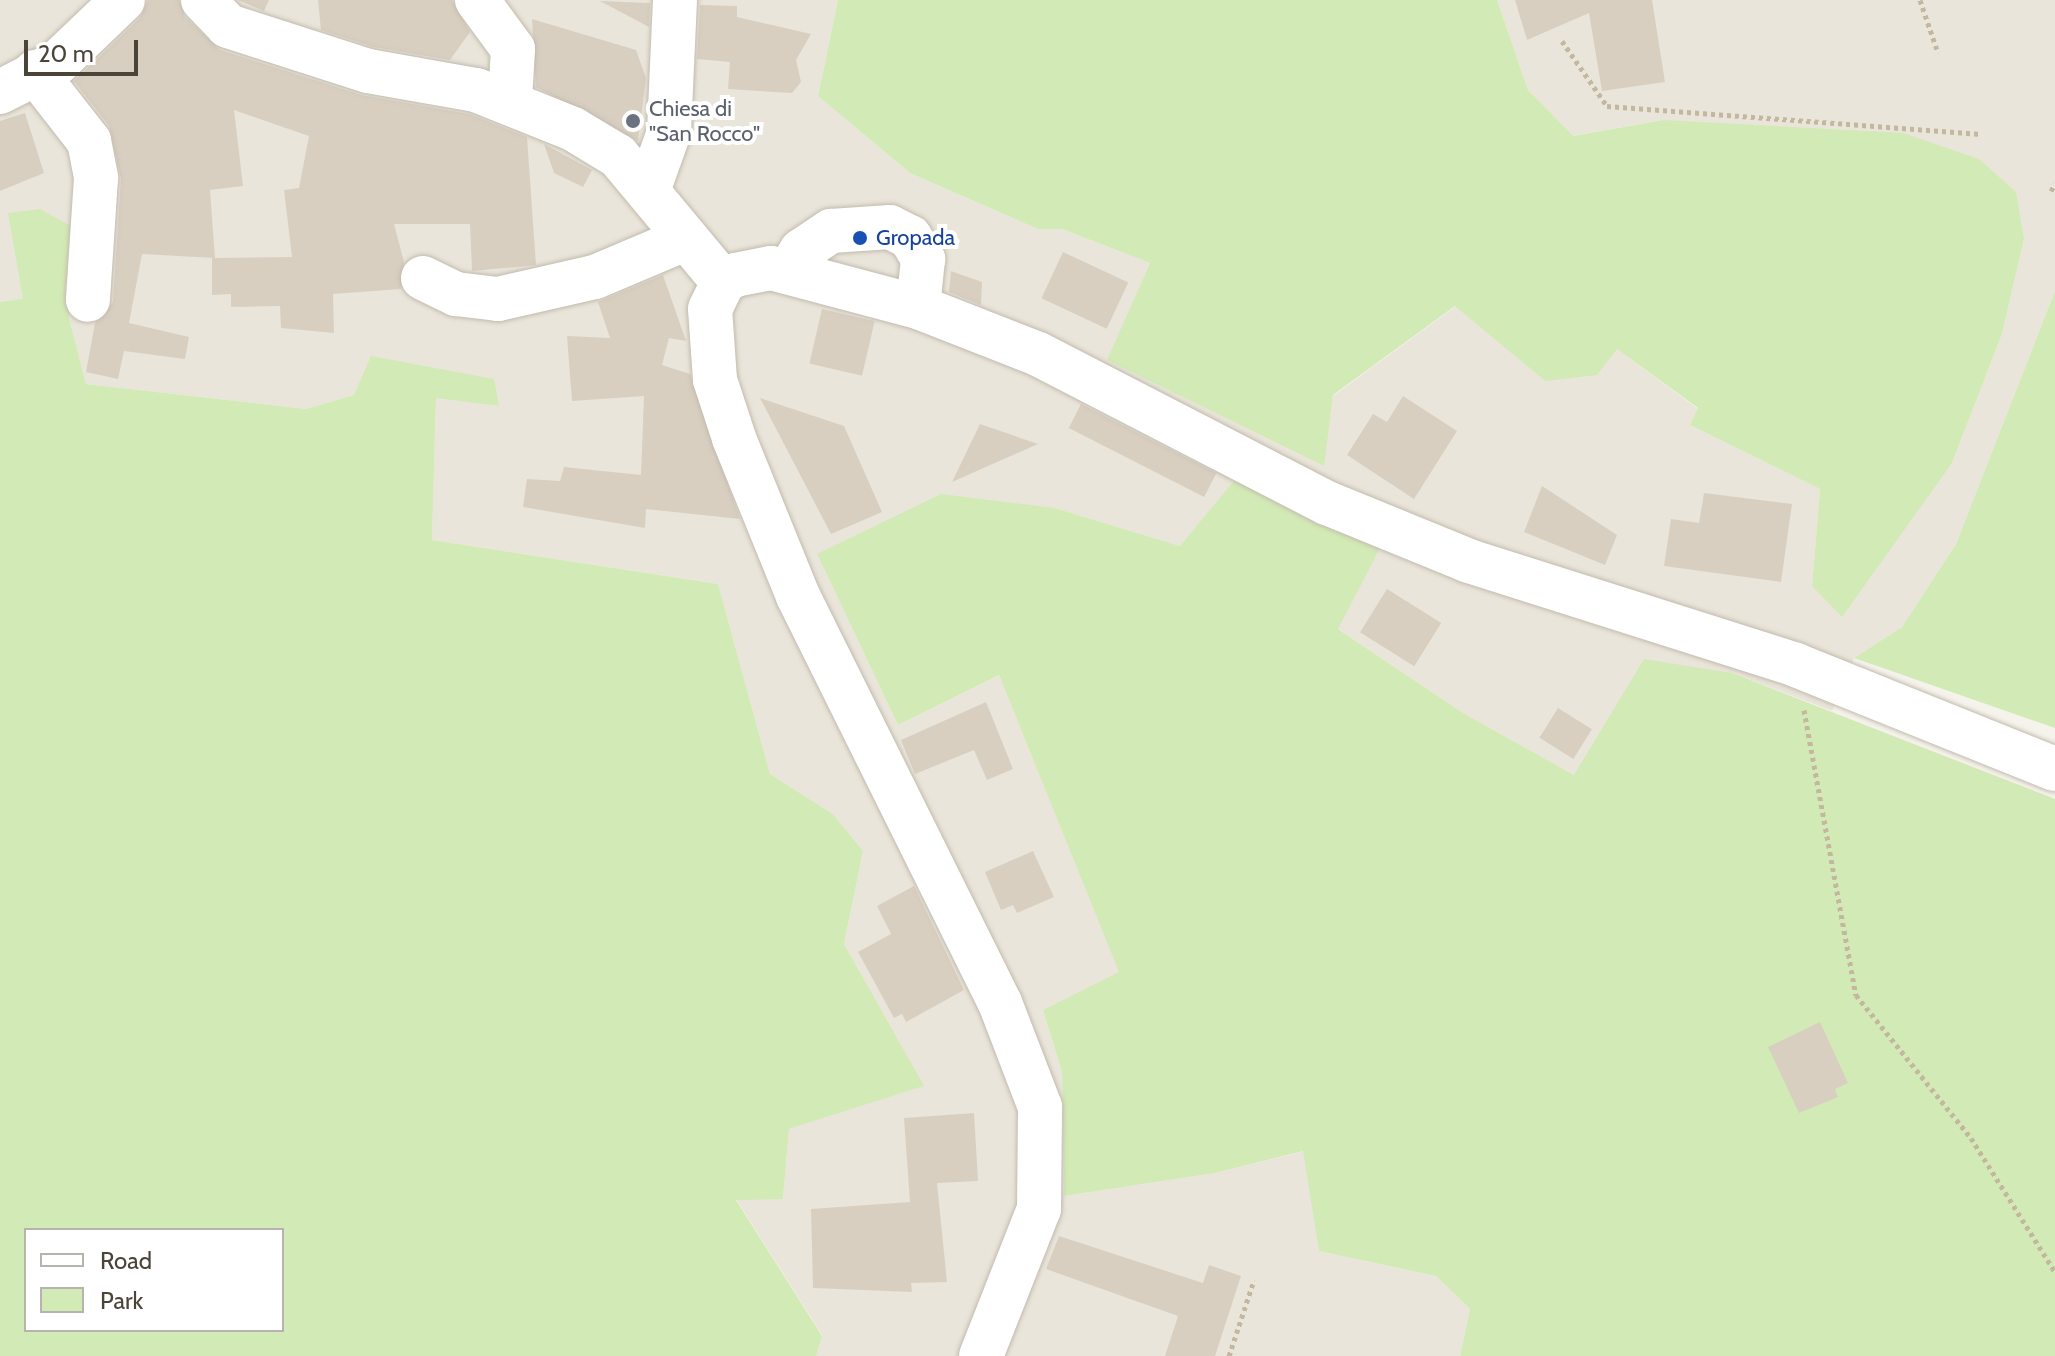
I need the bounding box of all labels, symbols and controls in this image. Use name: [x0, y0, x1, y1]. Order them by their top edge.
scale bar: [28, 24, 142, 74]
text: 20 m: [38, 39, 94, 68]
place label: Chiesa di "San Rocco": [649, 95, 760, 146]
marker: Chiesa di "San Rocco": [624, 112, 642, 130]
place label: Gropada: [876, 225, 955, 251]
marker: Gropada: [851, 229, 869, 247]
legend: [24, 1228, 284, 1332]
text: Road: [100, 1246, 152, 1275]
text: Park: [100, 1286, 143, 1315]

